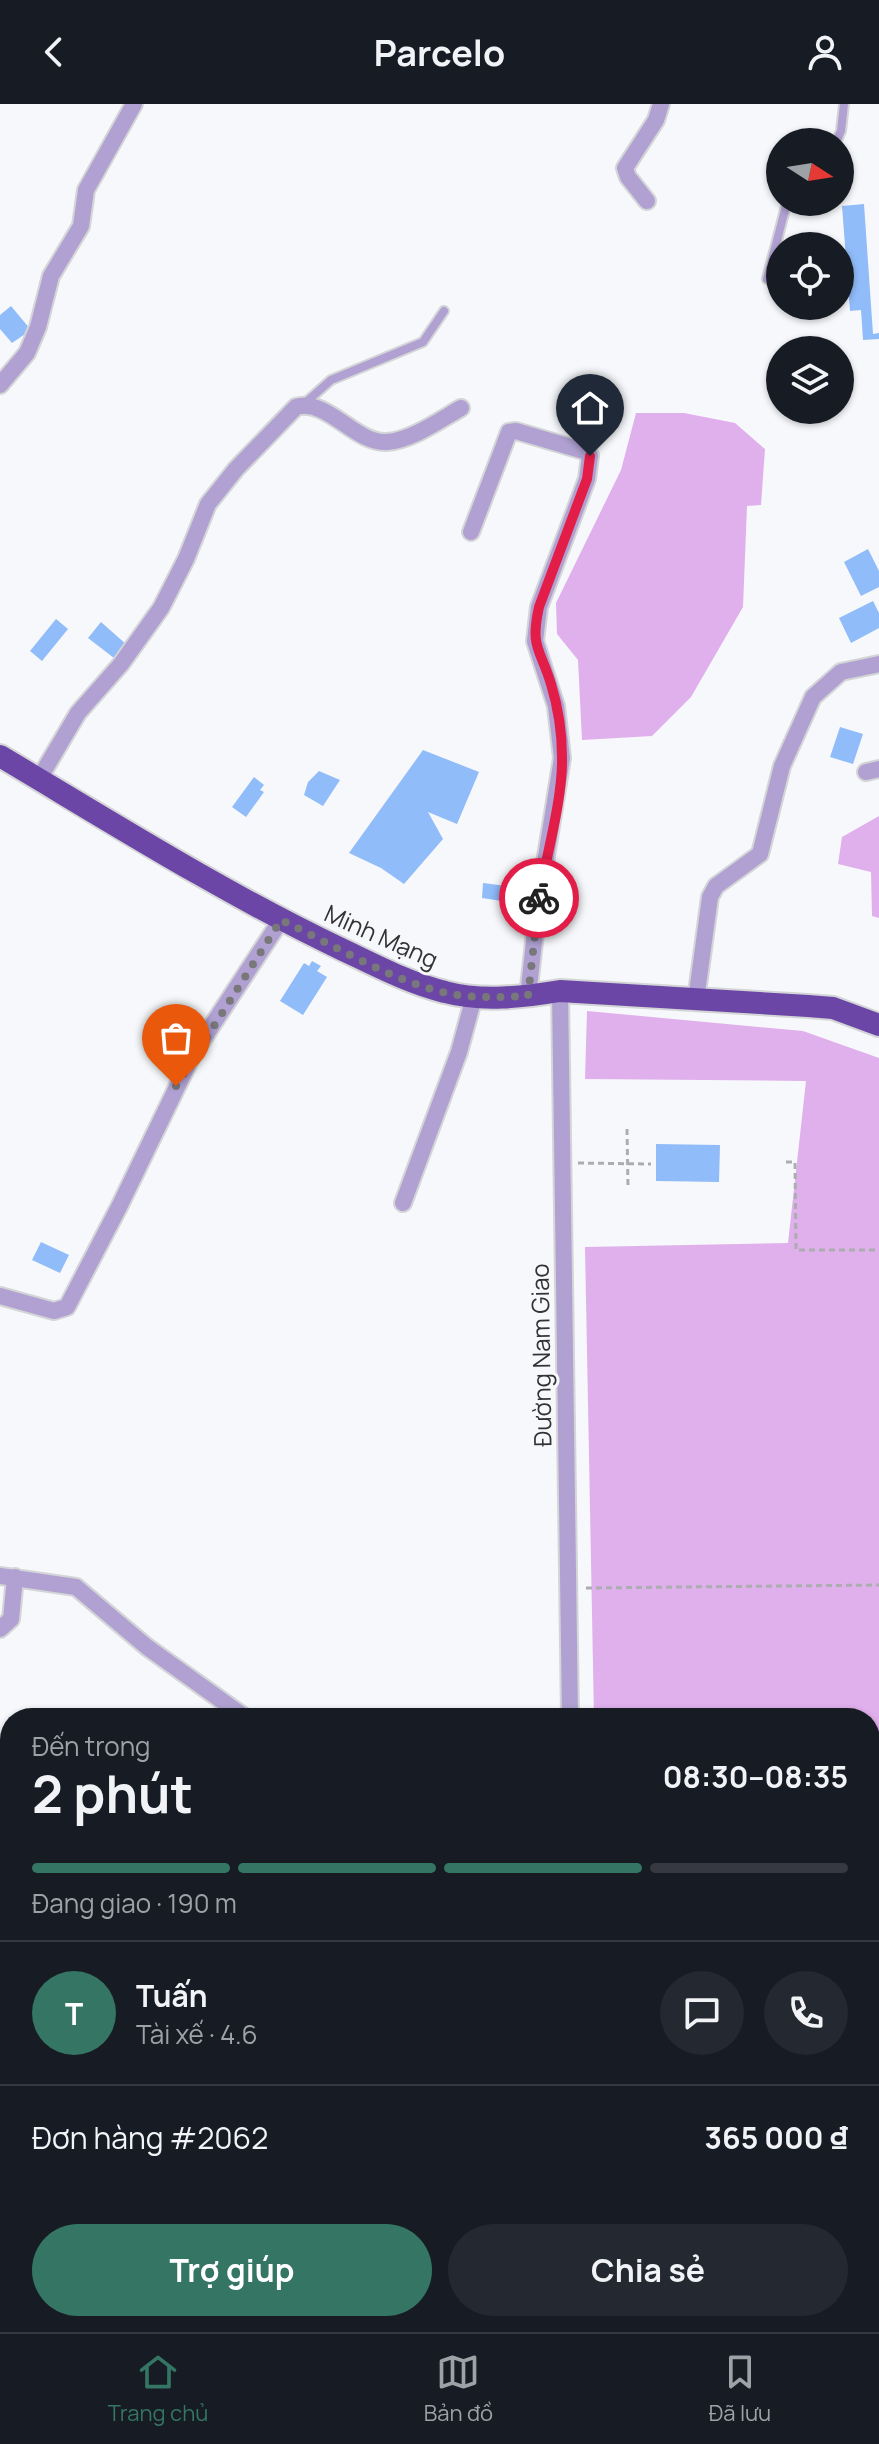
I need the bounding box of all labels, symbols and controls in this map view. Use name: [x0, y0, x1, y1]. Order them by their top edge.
text: Parcelo: [374, 28, 505, 77]
icon: back: [32, 30, 76, 74]
icon: person: [803, 30, 847, 74]
north arrow: [766, 128, 854, 216]
map controls: [766, 128, 854, 424]
button: locate: [766, 232, 854, 320]
button: layers: [766, 336, 854, 424]
pin: [556, 374, 624, 456]
icon: home: [568, 386, 612, 430]
courier: [499, 858, 579, 938]
icon: bike: [517, 876, 561, 920]
street label: Minh Mạng: [320, 896, 444, 975]
pin: [142, 1004, 210, 1086]
icon: bag: [154, 1016, 198, 1060]
street label: Đường Nam Giao: [522, 1263, 559, 1447]
text: Đến trong: [32, 1728, 151, 1764]
text: 08:30–08:35: [663, 1756, 848, 1797]
text: 2 phút: [32, 1758, 193, 1829]
text: Đang giao · 190 m: [32, 1885, 237, 1921]
button: chat: [660, 1971, 744, 2055]
button: phone: [764, 1971, 848, 2055]
text: Tuấn: [136, 1975, 208, 2016]
text: T: [65, 1993, 83, 2034]
text: Tài xế · 4.6: [136, 2016, 258, 2052]
text: Đơn hàng #2062: [32, 2117, 268, 2158]
text: 365 000 ₫: [705, 2117, 848, 2158]
button: Trợ giúp: [32, 2224, 432, 2316]
button: Chia sẻ: [448, 2224, 848, 2316]
tab: Trang chủ: [108, 2350, 208, 2428]
tab: Bản đồ: [424, 2350, 493, 2428]
tab: Đã lưu: [709, 2350, 771, 2428]

